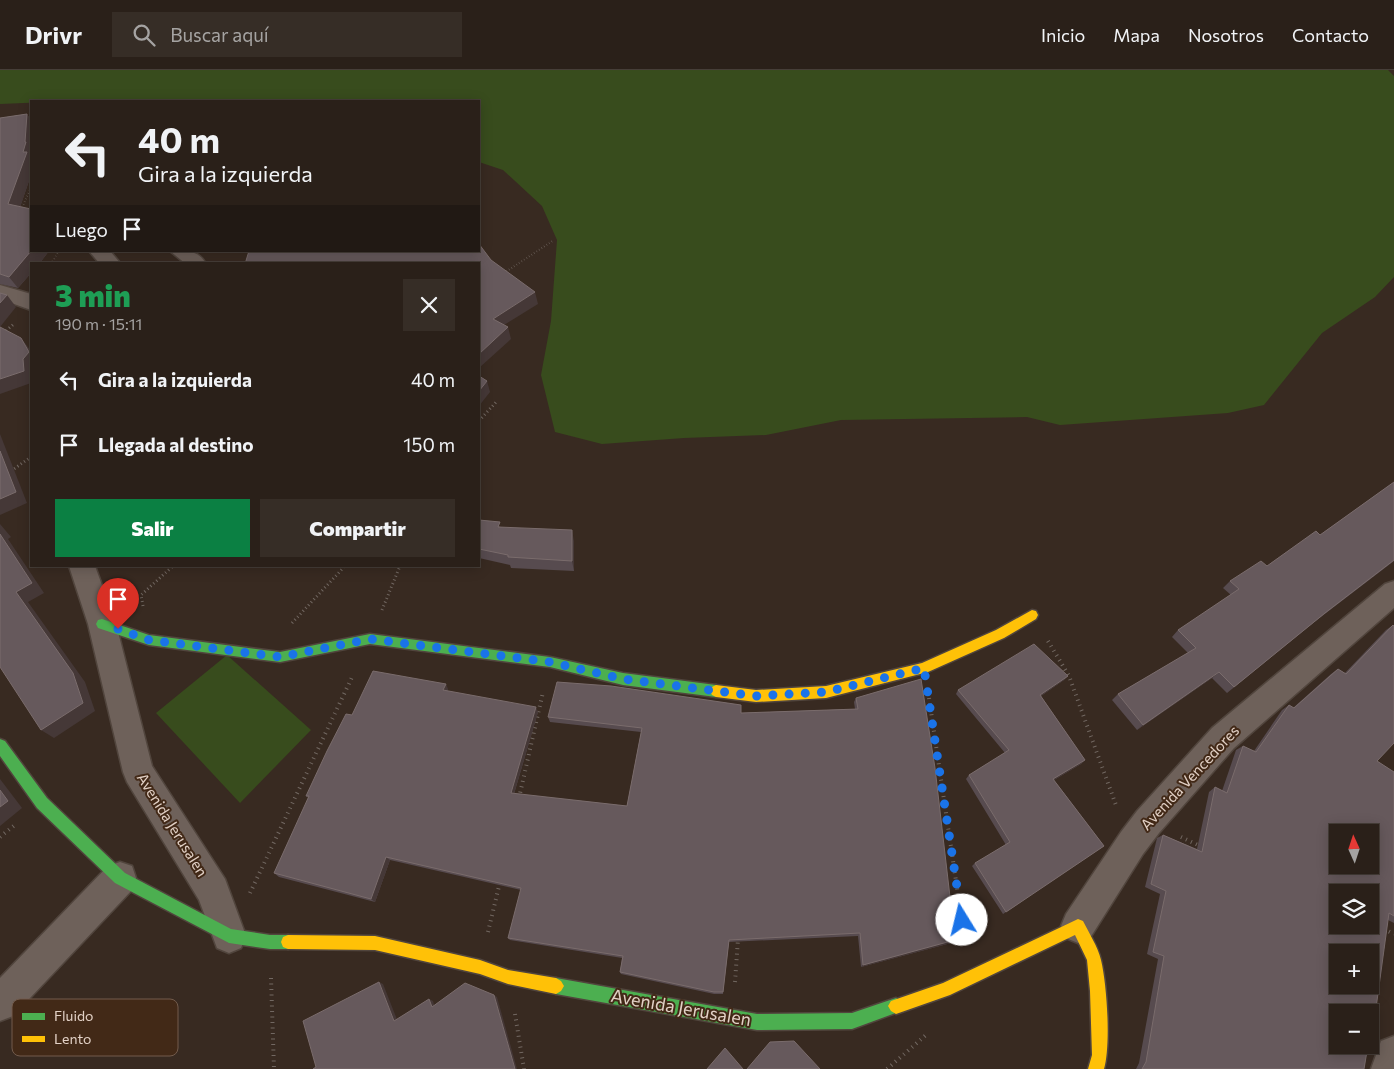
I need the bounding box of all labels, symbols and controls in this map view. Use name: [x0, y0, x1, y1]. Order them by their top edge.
search box: [112, 12, 462, 57]
text: Drivr: [25, 20, 82, 49]
icon: search: [130, 21, 158, 49]
text: Buscar aquí: [170, 23, 269, 46]
text: Inicio: [1041, 24, 1085, 46]
text: Mapa: [1113, 24, 1160, 46]
text: Nosotros: [1188, 24, 1264, 46]
text: Contacto: [1292, 24, 1369, 46]
text: 40 m: [138, 117, 220, 160]
icon: left: [55, 120, 120, 185]
text: Gira a la izquierda: [138, 160, 313, 187]
icon: arrive: [118, 215, 146, 243]
text: Luego: [55, 218, 108, 241]
text: 3 min: [55, 276, 131, 313]
button: close: [403, 279, 455, 331]
text: 190 m · 15:11: [55, 314, 142, 333]
icon: left: [55, 366, 83, 394]
text: Gira a la izquierda: [98, 368, 252, 391]
text: 40 m: [411, 368, 455, 391]
icon: arrive: [55, 431, 83, 459]
text: Llegada al destino: [98, 433, 254, 456]
text: 150 m: [403, 433, 455, 456]
button: Salir: [55, 499, 250, 557]
button: Compartir: [260, 499, 455, 557]
pin: [97, 578, 139, 629]
icon: arrive: [104, 585, 132, 613]
street label: Avenida Vencedores: [1136, 721, 1242, 833]
street label: Avenida Jerusalen: [134, 769, 212, 880]
north arrow: [1329, 824, 1379, 874]
map controls: [1329, 824, 1379, 1054]
button: layers: [1329, 884, 1379, 934]
position arrow: [935, 893, 987, 945]
button: +: [1329, 944, 1379, 994]
street label: Avenida Jerusalen: [609, 984, 753, 1030]
legend: [12, 999, 178, 1056]
button: −: [1329, 1004, 1379, 1054]
text: Fluido: [54, 1007, 93, 1024]
text: Lento: [54, 1030, 91, 1047]

